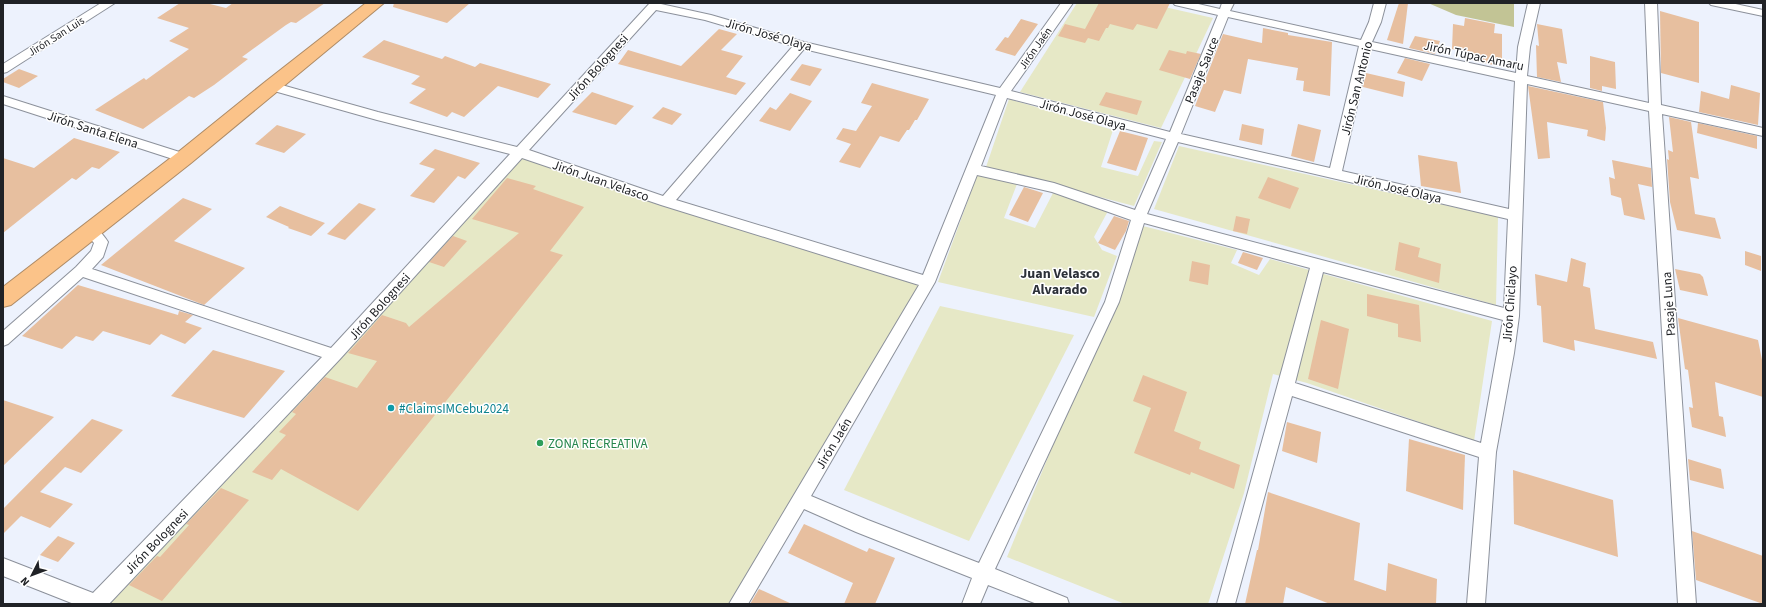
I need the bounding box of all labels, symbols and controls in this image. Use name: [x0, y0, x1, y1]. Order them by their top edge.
street label: Jirón San Luis: [25, 13, 88, 60]
street label: Jirón José Olaya: [723, 14, 814, 56]
street label: Jirón Jaén: [1015, 24, 1055, 72]
street label: Jirón Bolognesi: [563, 30, 633, 105]
street label: Pasaje Sauce: [1180, 34, 1223, 106]
street label: Jirón Túpac Amaru: [1422, 37, 1526, 75]
street label: Jirón San Antonio: [1337, 39, 1377, 137]
street label: Jirón José Olaya: [1037, 95, 1128, 135]
street label: Jirón Santa Elena: [45, 107, 141, 153]
street label: Jirón Juan Velasco: [550, 156, 651, 206]
street label: Jirón José Olaya: [1352, 170, 1443, 208]
district label: Juan Velasco Alvarado: [1020, 264, 1100, 300]
street label: Jirón Chiclayo: [1498, 265, 1522, 343]
street label: Jirón Bolognesi: [345, 269, 415, 344]
street label: Pasaje Luna: [1658, 271, 1680, 337]
place label: #ClaimsIMCebu2024: [399, 400, 510, 418]
marker: #ClaimsIMCebu2024: [386, 403, 396, 413]
street label: Jirón Jaén: [811, 414, 856, 473]
place label: ZONA RECREATIVA: [548, 435, 649, 453]
marker: ZONA RECREATIVA: [535, 438, 545, 448]
street label: Jirón Bolognesi: [121, 505, 192, 578]
north arrow: [12, 555, 52, 595]
text: N: [17, 574, 33, 589]

